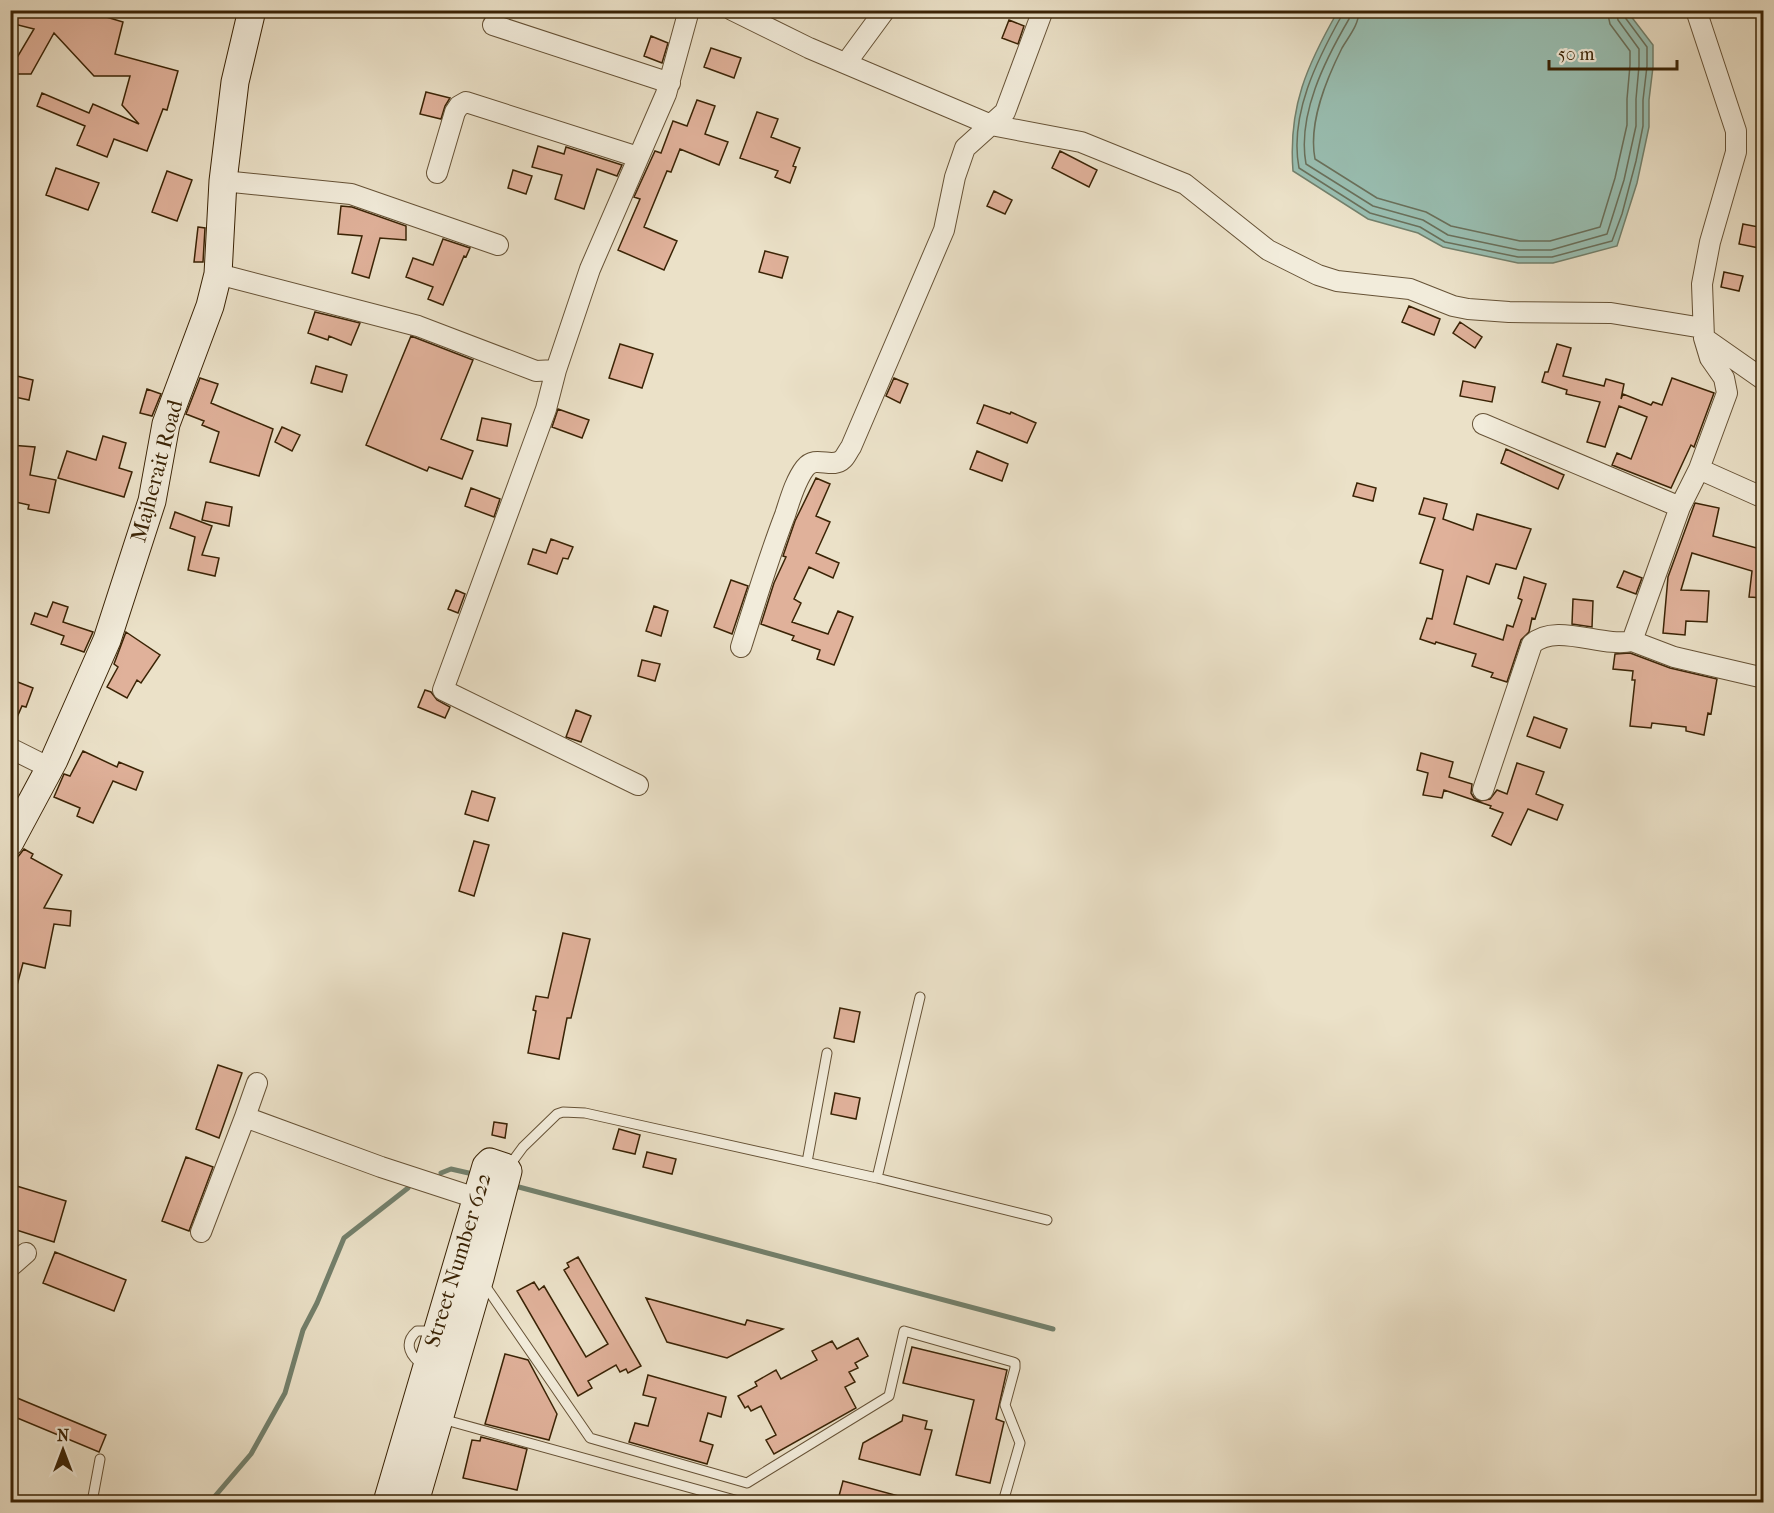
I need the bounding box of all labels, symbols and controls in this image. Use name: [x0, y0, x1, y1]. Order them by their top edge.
scale bar: [1549, 33, 1676, 71]
text: 50 m: [1558, 44, 1595, 65]
street label: Majherait Road: [126, 396, 189, 545]
street label: Street Number 622: [419, 1170, 497, 1350]
north arrow: [33, 1420, 93, 1480]
text: N: [57, 1426, 70, 1445]

